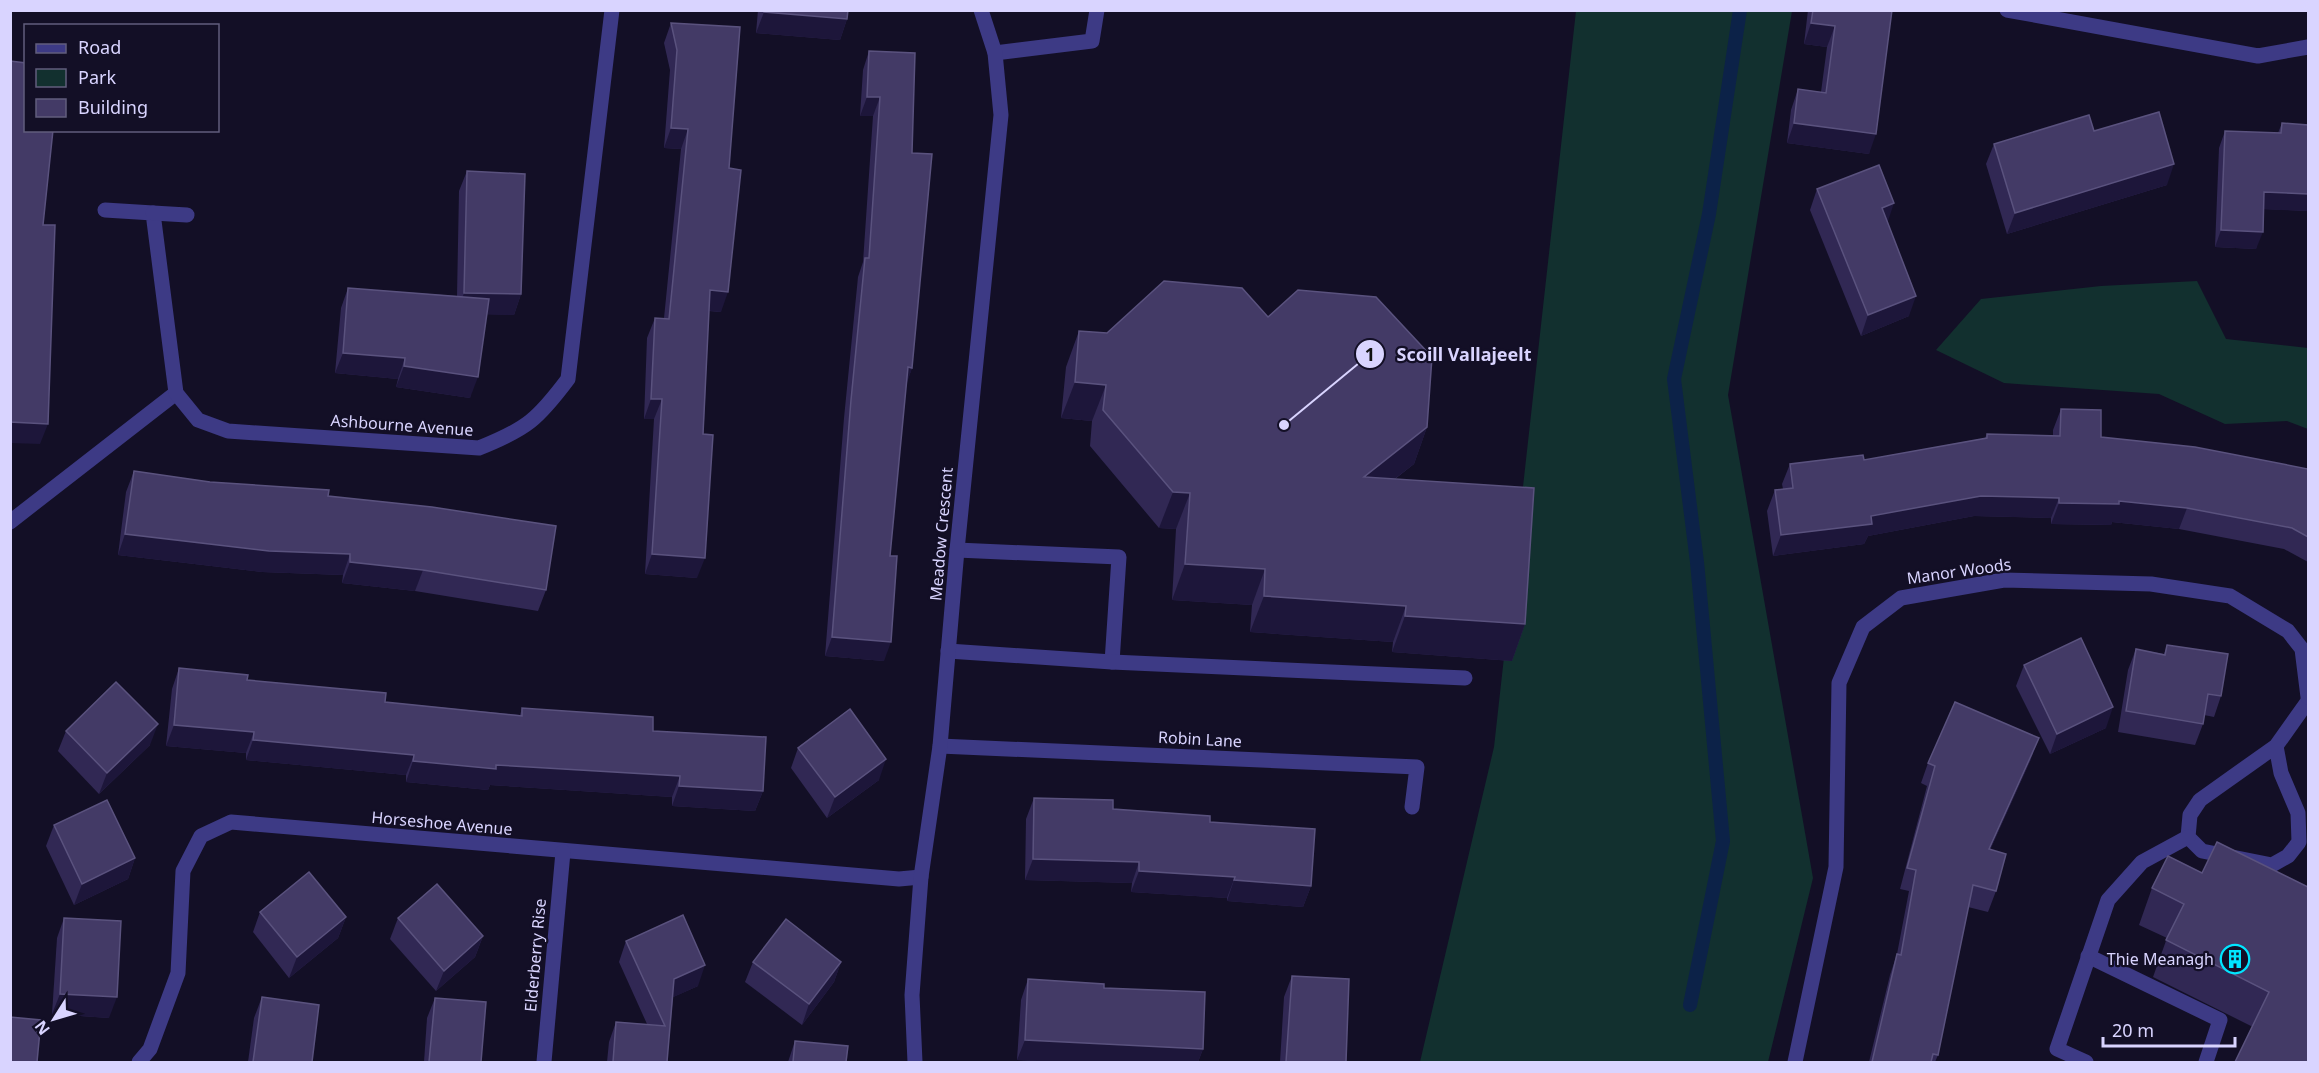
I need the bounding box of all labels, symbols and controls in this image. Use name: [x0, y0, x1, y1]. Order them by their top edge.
legend: [24, 24, 219, 132]
text: Road: [78, 35, 121, 59]
text: Park: [78, 65, 116, 89]
text: Building: [78, 95, 148, 119]
callout: Scoill Vallajeelt: [1355, 336, 1544, 372]
text: 1: [1365, 342, 1375, 366]
text: Scoill Vallajeelt: [1397, 342, 1532, 366]
street label: Ashbourne Avenue: [330, 409, 474, 441]
street label: Meadow Crescent: [924, 466, 958, 602]
street label: Manor Woods: [1905, 553, 2013, 589]
street label: Robin Lane: [1158, 726, 1242, 752]
street label: Horseshoe Avenue: [371, 806, 513, 840]
street label: Elderberry Rise: [519, 897, 551, 1013]
building icon: Thie Meanagh: [2219, 943, 2251, 975]
place label: Thie Meanagh: [2107, 948, 2214, 970]
north arrow: [24, 989, 84, 1049]
scale bar: [2103, 1010, 2235, 1048]
text: N: [29, 1016, 55, 1040]
text: 20 m: [2112, 1018, 2154, 1042]

